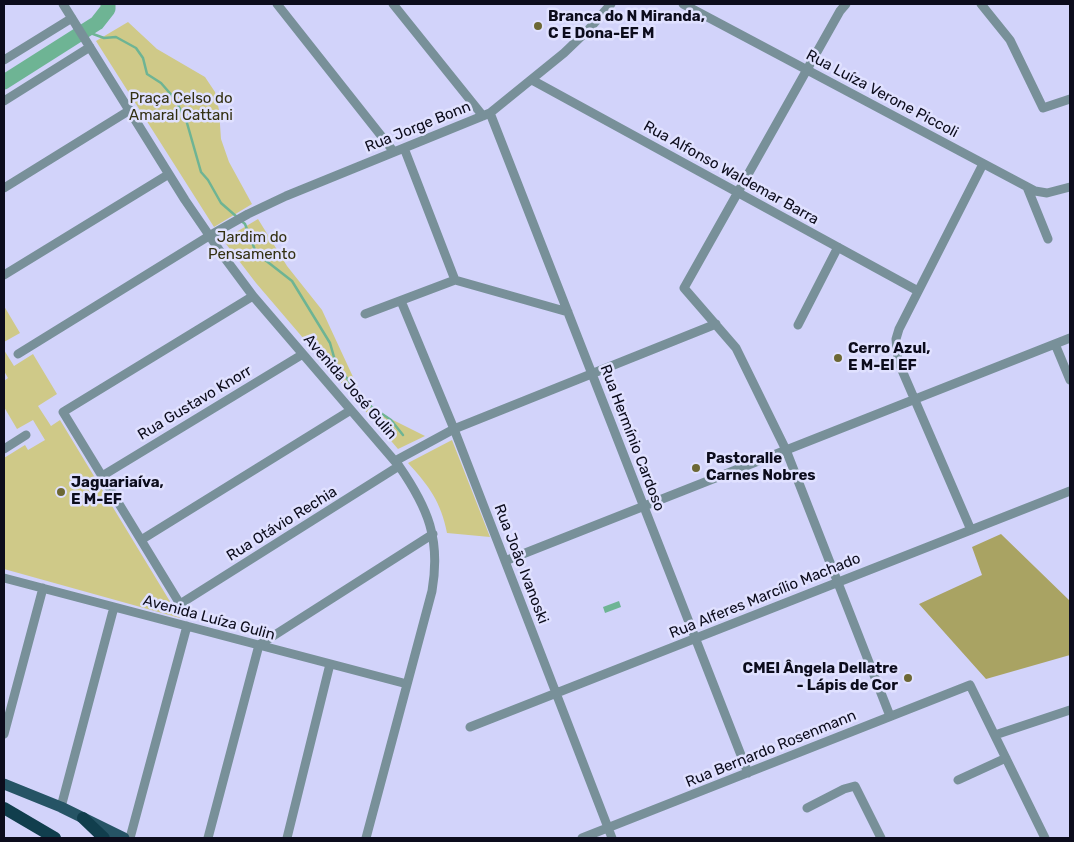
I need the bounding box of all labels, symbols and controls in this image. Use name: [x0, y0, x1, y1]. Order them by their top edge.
place label: Branca do N Miranda, C E Dona-EF M: [548, 8, 705, 43]
marker: Branca do N Miranda, C E Dona-EF M: [532, 20, 544, 32]
street label: Rua Luíza Verone Piccoli: [803, 46, 961, 142]
park label: Praça Celso do Amaral Cattani: [129, 90, 233, 125]
street label: Rua Jorge Bonn: [363, 98, 473, 156]
street label: Rua Alfonso Waldemar Barra: [640, 117, 822, 229]
park label: Jardim do Pensamento: [208, 229, 296, 264]
street label: Avenida José Gulin: [300, 331, 400, 443]
place label: Cerro Azul, E M-EI EF: [848, 340, 930, 375]
marker: Cerro Azul, E M-EI EF: [832, 352, 844, 364]
street label: Rua Gustavo Knorr: [135, 362, 255, 444]
street label: Rua Hermínio Cardoso: [596, 362, 668, 514]
place label: Pastoralle Carnes Nobres: [706, 450, 816, 485]
marker: Pastoralle Carnes Nobres: [690, 462, 702, 474]
place label: Jaguariaíva, E M-EF: [71, 474, 164, 509]
street label: Rua Otávio Rechia: [224, 483, 340, 565]
marker: Jaguariaíva, E M-EF: [55, 486, 67, 498]
street label: Rua João Ivanoski: [490, 502, 552, 626]
street label: Rua Alferes Marcílio Machado: [667, 549, 863, 643]
street label: Avenida Luíza Gulin: [141, 592, 277, 644]
place label: CMEI Ângela Dellatre - Lápis de Cor: [743, 660, 898, 695]
marker: CMEI Ângela Dellatre - Lápis de Cor: [902, 672, 914, 684]
street label: Rua Bernardo Rosenmann: [683, 707, 859, 791]

